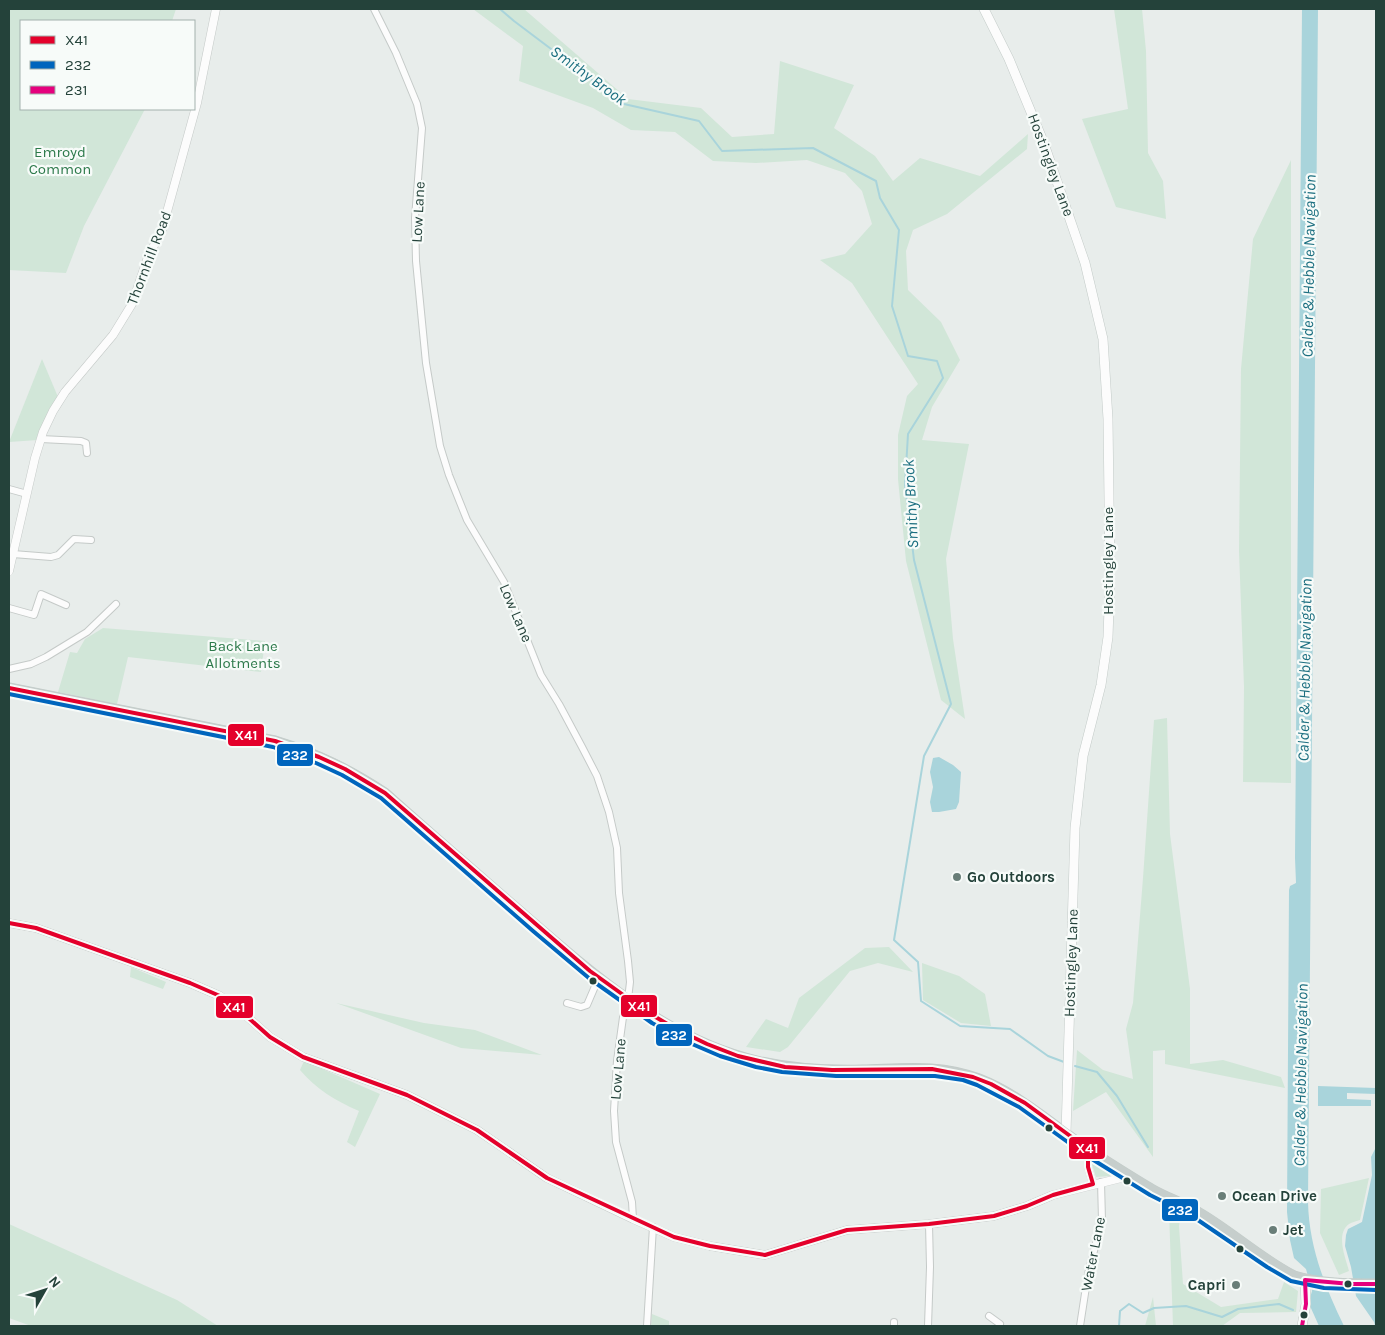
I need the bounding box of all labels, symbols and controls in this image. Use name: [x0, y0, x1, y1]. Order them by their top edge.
legend: [20, 20, 195, 110]
text: X41: [65, 31, 88, 49]
water label: Smithy Brook: [547, 41, 631, 110]
text: 232: [65, 56, 91, 74]
text: 231: [65, 81, 88, 99]
street label: Hostingley Lane: [1024, 111, 1078, 219]
park label: Emroyd Common: [29, 143, 91, 178]
water label: Calder & Hebble Navigation: [1297, 174, 1320, 358]
street label: Low Lane: [407, 181, 429, 243]
street label: Thornhill Road: [123, 208, 175, 308]
water label: Smithy Brook: [899, 458, 922, 549]
street label: Hostingley Lane: [1099, 507, 1117, 615]
water label: Calder & Hebble Navigation: [1293, 578, 1316, 762]
street label: Low Lane: [496, 581, 536, 645]
park label: Back Lane Allotments: [205, 637, 281, 672]
line badge: X41: [227, 723, 265, 747]
text: X41: [235, 727, 257, 744]
line badge: 232: [276, 743, 314, 767]
text: 232: [282, 747, 308, 764]
place label: Go Outdoors: [967, 868, 1055, 886]
marker: Go Outdoors: [951, 871, 963, 883]
street label: Hostingley Lane: [1060, 909, 1082, 1017]
unlabelled marker: [588, 976, 598, 986]
water label: Calder & Hebble Navigation: [1289, 983, 1312, 1167]
line badge: X41: [620, 994, 658, 1018]
line badge: X41: [215, 995, 254, 1019]
text: X41: [628, 998, 650, 1015]
text: X41: [223, 999, 245, 1016]
line badge: 232: [655, 1023, 693, 1047]
text: 232: [661, 1027, 687, 1044]
street label: Low Lane: [606, 1037, 630, 1101]
unlabelled marker: [1044, 1123, 1054, 1133]
line badge: X41: [1068, 1136, 1106, 1160]
text: X41: [1076, 1140, 1098, 1157]
unlabelled marker: [1122, 1176, 1132, 1186]
place label: Ocean Drive: [1232, 1187, 1317, 1205]
marker: Ocean Drive: [1216, 1190, 1228, 1202]
line badge: 232: [1161, 1198, 1199, 1222]
text: 232: [1167, 1202, 1193, 1219]
street label: Water Lane: [1077, 1215, 1109, 1293]
place label: Jet: [1283, 1221, 1304, 1239]
marker: Jet: [1267, 1224, 1279, 1236]
unlabelled marker: [1235, 1244, 1245, 1254]
north arrow: [20, 1265, 70, 1315]
text: N: [45, 1273, 64, 1291]
place label: Capri: [1188, 1276, 1226, 1294]
marker: Capri: [1230, 1279, 1242, 1291]
unlabelled marker: [1343, 1279, 1353, 1289]
unlabelled marker: [1299, 1310, 1309, 1320]

